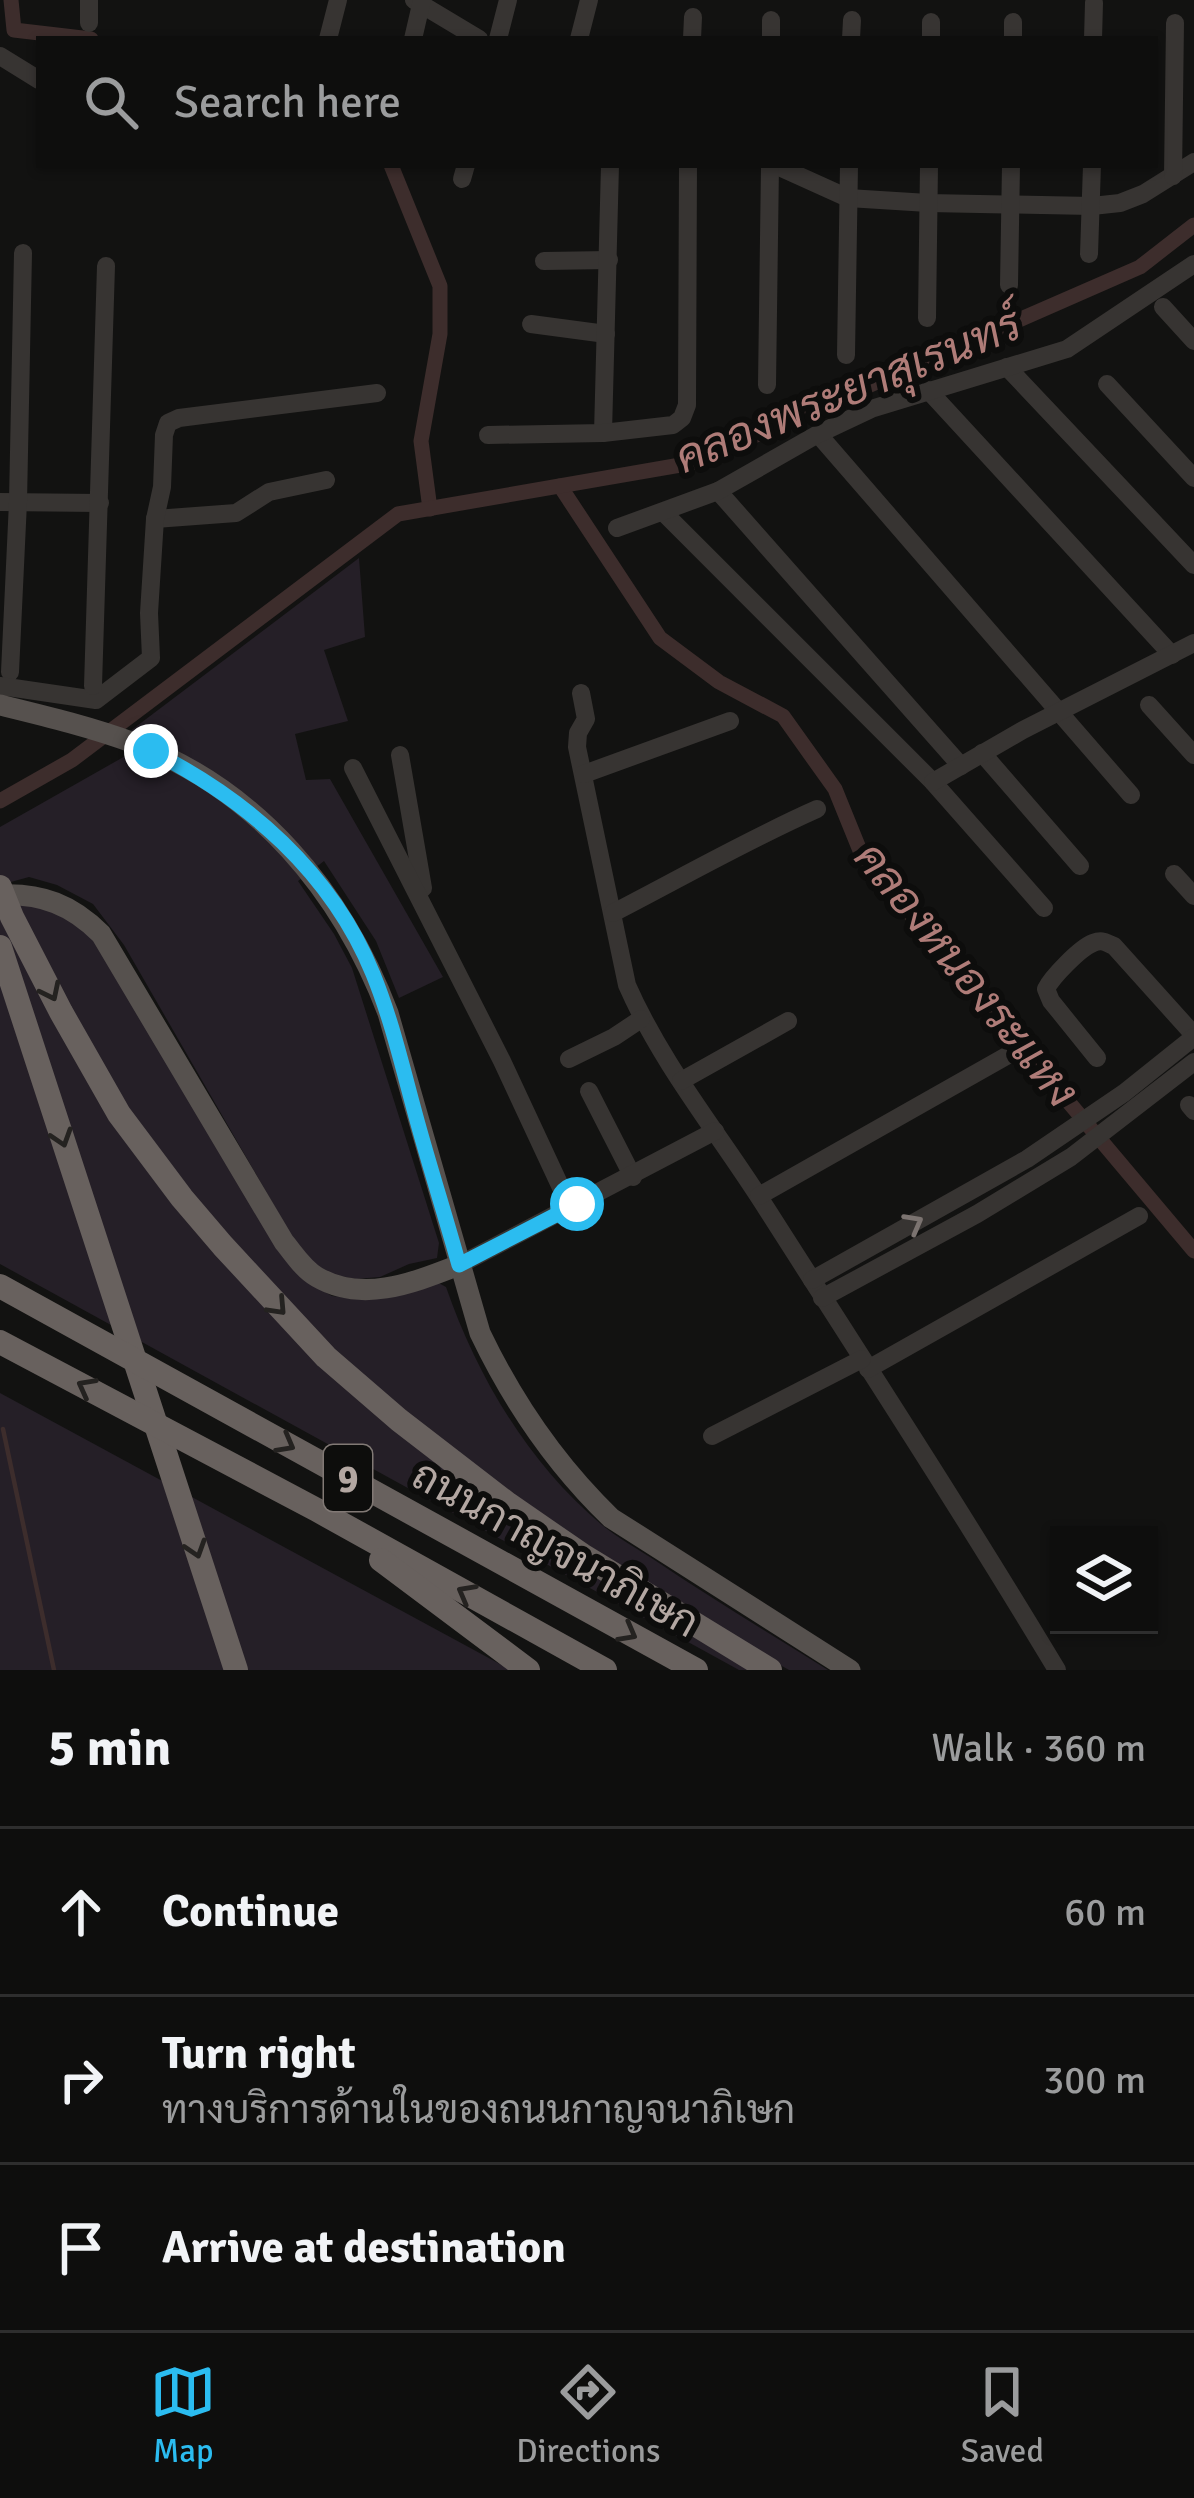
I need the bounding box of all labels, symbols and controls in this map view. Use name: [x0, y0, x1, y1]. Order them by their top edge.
search box: [36, 36, 1158, 168]
icon: search: [78, 69, 144, 135]
text: Search here: [174, 75, 401, 130]
water label: คลองพระยาสุเรนทร์: [667, 292, 1036, 488]
route end: [124, 724, 178, 778]
water label: คลองหนองระแหง: [842, 831, 1090, 1119]
one-way arrow: [37, 980, 60, 1001]
one-way arrow: [48, 1127, 73, 1148]
route start: [550, 1177, 604, 1231]
one-way arrow: [901, 1214, 922, 1237]
one-way arrow: [264, 1293, 286, 1314]
one-way arrow: [76, 1379, 98, 1402]
one-way arrow: [274, 1430, 295, 1453]
road number: 9: [324, 1445, 372, 1511]
street label: ถนนกาญจนาภิเษก: [403, 1450, 707, 1649]
map controls: [1050, 1526, 1158, 1634]
button: layers: [1050, 1526, 1158, 1634]
one-way arrow: [182, 1538, 207, 1559]
one-way arrow: [457, 1584, 479, 1607]
one-way arrow: [615, 1618, 637, 1641]
text: 5 min: [48, 1717, 171, 1780]
text: Walk · 360 m: [932, 1724, 1146, 1772]
icon: ahead: [48, 1879, 114, 1945]
text: Continue: [162, 1884, 339, 1939]
text: 60 m: [1064, 1888, 1146, 1936]
text: Turn right: [162, 2026, 356, 2081]
icon: right: [48, 2047, 114, 2113]
text: 300 m: [1043, 2056, 1146, 2104]
text: ทางบริการด้านในของถนนกาญจนาภิเษก: [162, 2086, 795, 2134]
icon: arrive: [48, 2215, 114, 2281]
text: Arrive at destination: [162, 2220, 566, 2275]
tab: Map: [150, 2359, 216, 2472]
tab: Directions: [516, 2359, 661, 2472]
tab: Saved: [961, 2359, 1044, 2472]

